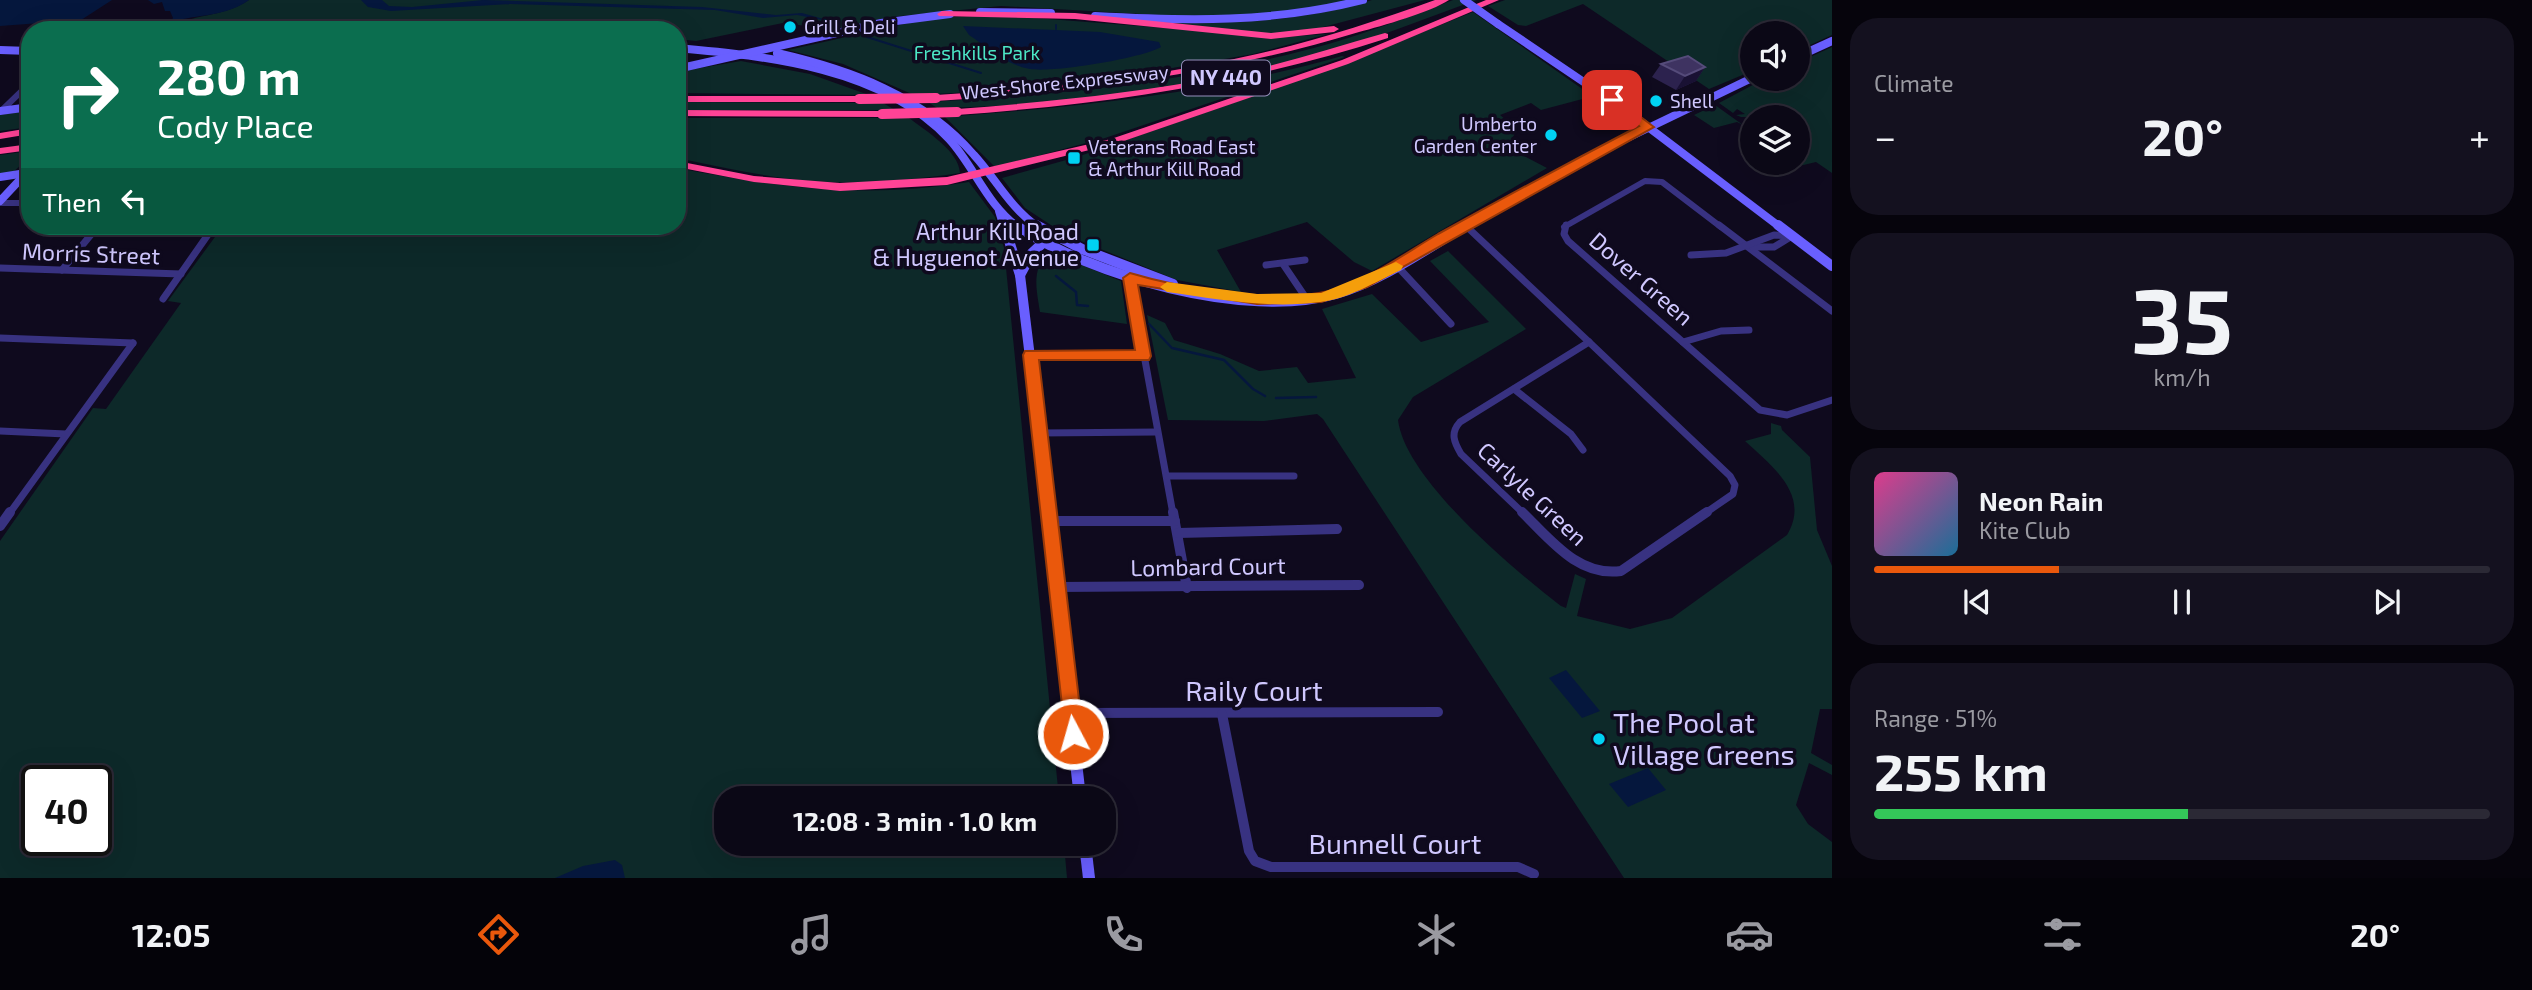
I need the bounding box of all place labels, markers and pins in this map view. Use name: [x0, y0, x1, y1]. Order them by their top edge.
place label: Grill & Deli: [804, 15, 895, 38]
marker: Grill & Deli: [782, 19, 798, 35]
pin: [1582, 70, 1642, 130]
place label: Shell: [1670, 89, 1714, 112]
marker: Shell: [1648, 93, 1664, 109]
place label: Umberto Garden Center: [1414, 112, 1537, 157]
marker: Umberto Garden Center: [1543, 127, 1559, 143]
place label: Veterans Road East & Arthur Kill Road: [1088, 135, 1255, 180]
marker: Veterans Road East & Arthur Kill Road: [1066, 150, 1082, 166]
place label: Arthur Kill Road & Huguenot Avenue: [873, 217, 1079, 271]
marker: Arthur Kill Road & Huguenot Avenue: [1085, 237, 1101, 253]
place label: The Pool at Village Greens: [1613, 705, 1795, 771]
marker: The Pool at Village Greens: [1591, 731, 1607, 747]

